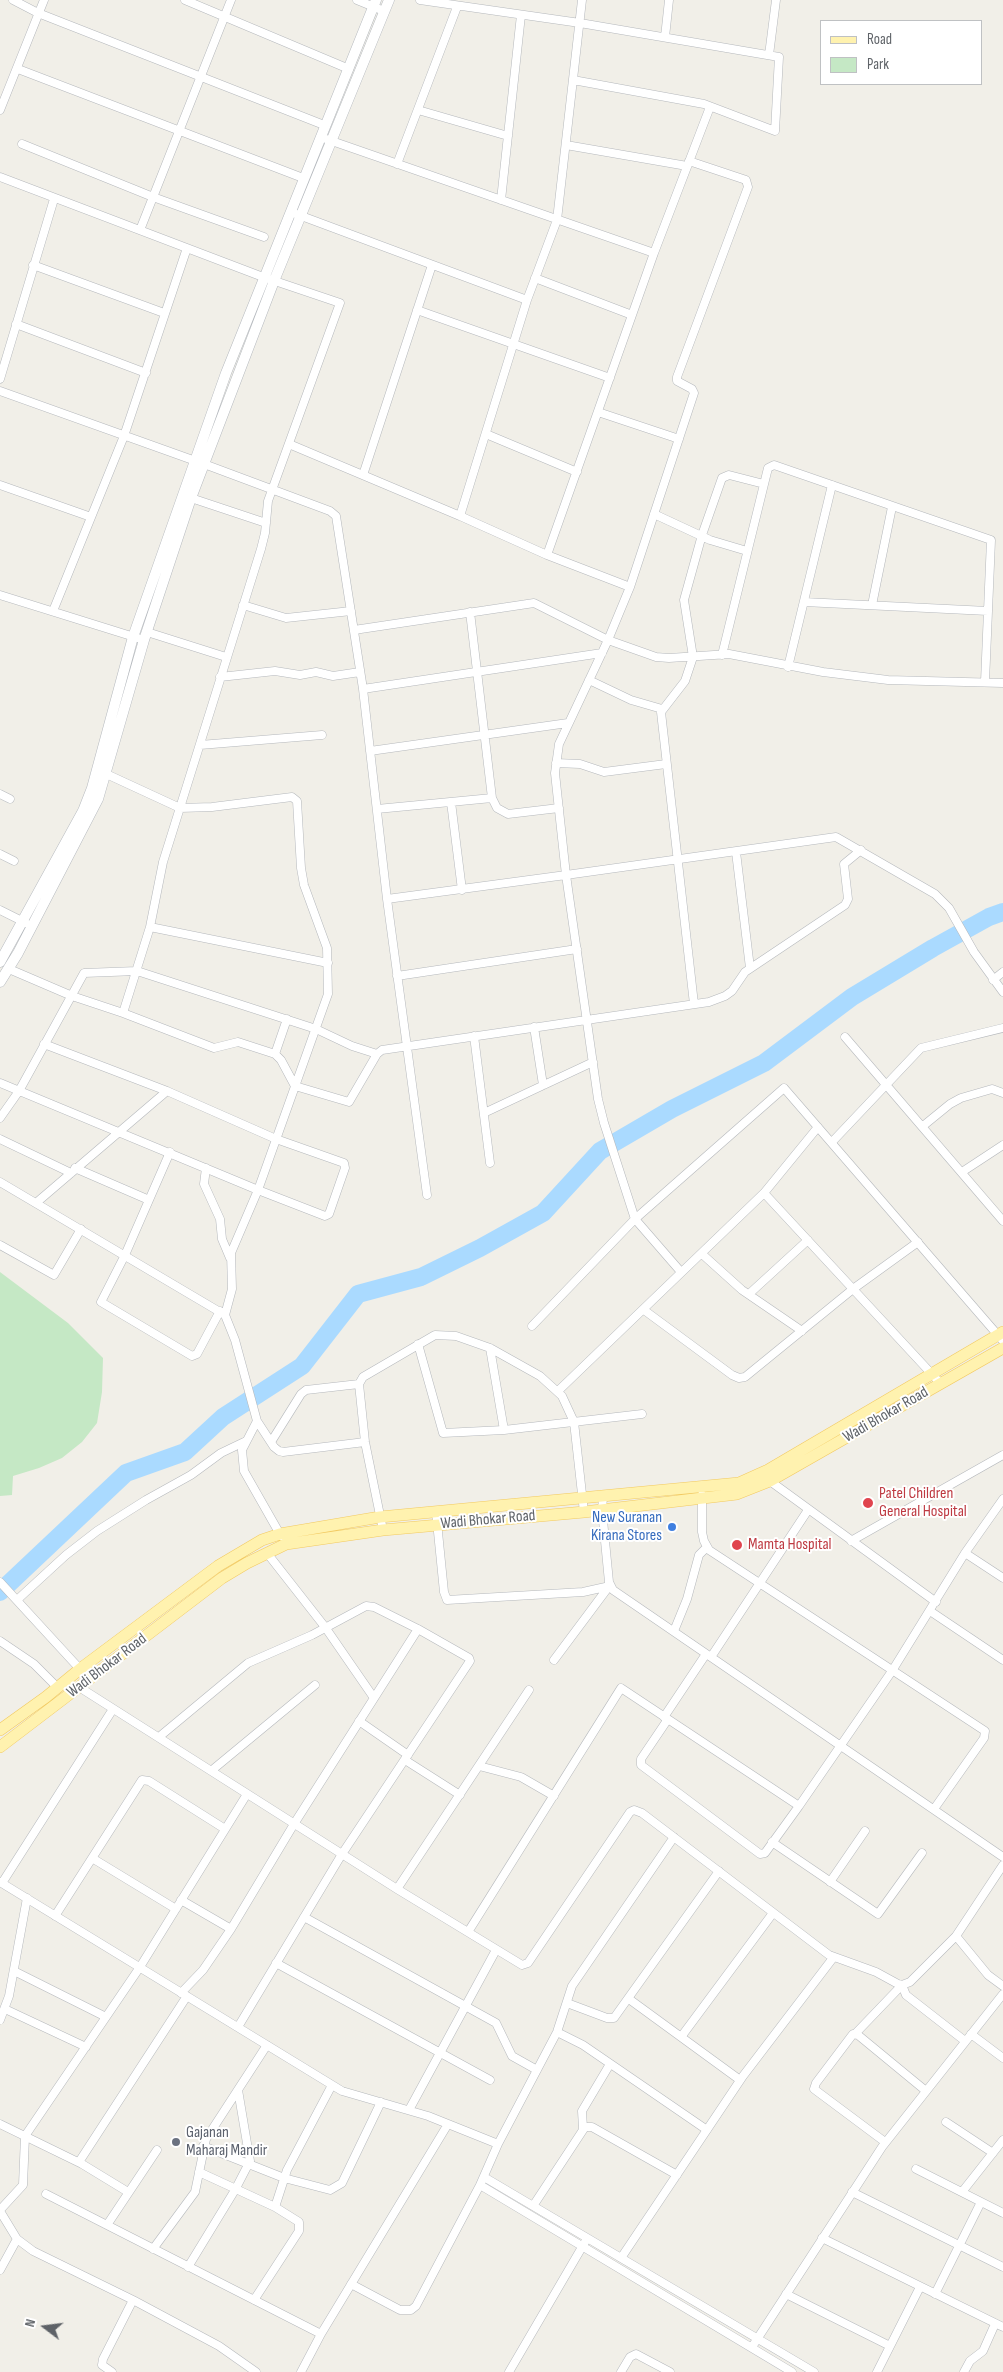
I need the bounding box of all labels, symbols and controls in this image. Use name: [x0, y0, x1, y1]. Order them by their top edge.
legend: [820, 20, 983, 85]
text: Road: [867, 30, 892, 49]
text: Park: [867, 55, 889, 74]
street label: Wadi Bhokar Road: [840, 1383, 932, 1447]
place label: Patel Children General Hospital: [879, 1484, 967, 1522]
marker: Patel Children General Hospital: [861, 1496, 875, 1510]
street label: Wadi Bhokar Road: [440, 1506, 536, 1534]
place label: New Suranan Kirana Stores: [591, 1508, 662, 1546]
marker: New Suranan Kirana Stores: [666, 1521, 678, 1533]
place label: Mamta Hospital: [748, 1535, 832, 1555]
marker: Mamta Hospital: [730, 1538, 744, 1552]
street label: Wadi Bhokar Road: [63, 1630, 151, 1702]
place label: Gajanan Maharaj Mandir: [186, 2123, 267, 2161]
marker: Gajanan Maharaj Mandir: [170, 2136, 182, 2148]
north arrow: [20, 2302, 70, 2352]
text: N: [21, 2317, 39, 2329]

